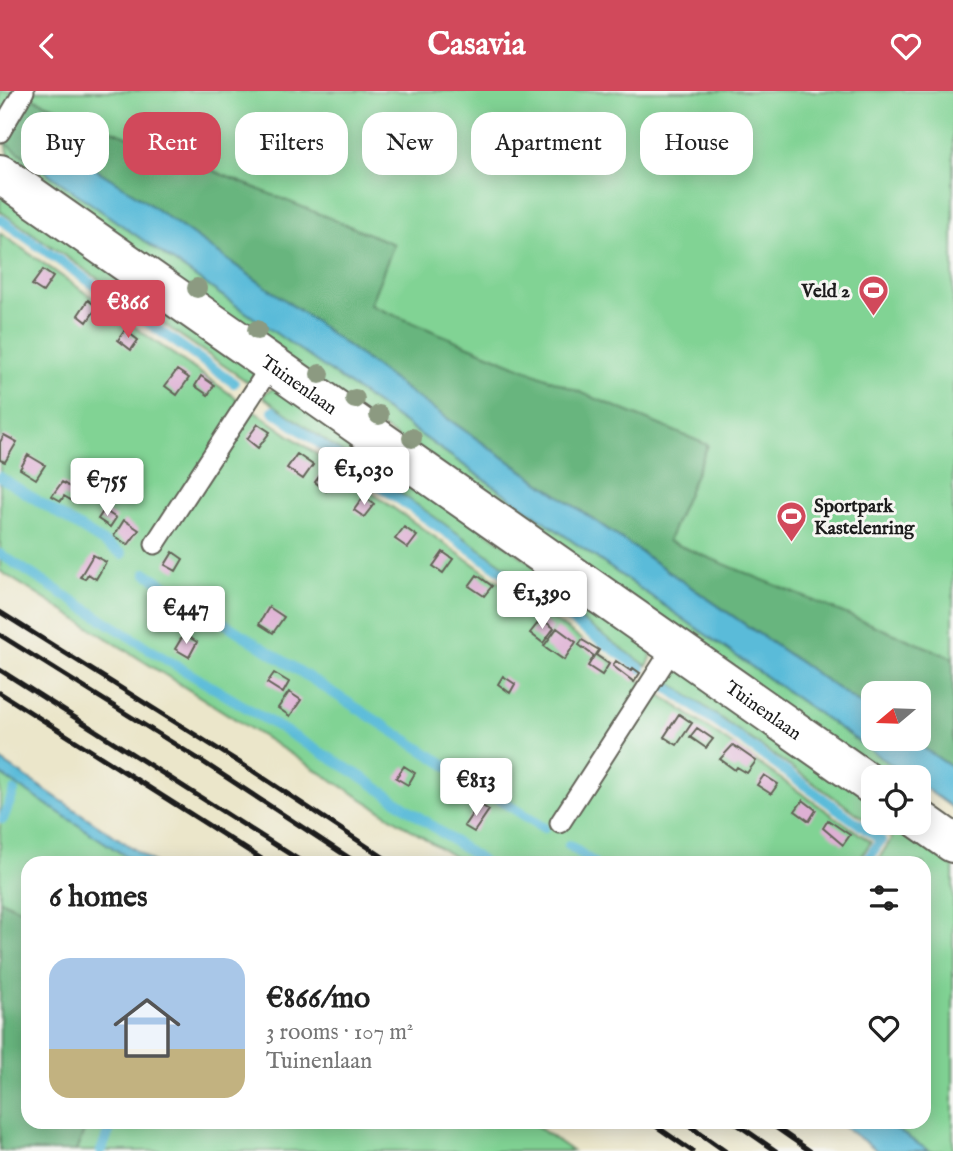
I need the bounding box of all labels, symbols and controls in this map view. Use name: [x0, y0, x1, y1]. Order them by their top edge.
text: Casavia: [427, 25, 526, 66]
icon: back: [28, 27, 66, 65]
icon: heart: [887, 27, 925, 65]
chip: Buy: [21, 112, 109, 175]
chip: Rent: [123, 112, 221, 175]
chip: Filters: [235, 112, 348, 175]
chip: New: [362, 112, 457, 175]
chip: Apartment: [471, 112, 626, 175]
chip: House: [640, 112, 753, 175]
sports icon: Veld 2: [856, 273, 890, 317]
place label: Veld 2: [800, 280, 850, 304]
pin: €866: [87, 281, 169, 340]
text: €866: [107, 288, 149, 317]
street label: Tuinenlaan: [256, 351, 341, 421]
pin: €1,030: [307, 447, 421, 507]
text: €1,030: [334, 455, 394, 484]
pin: €755: [66, 459, 148, 518]
text: €755: [87, 466, 127, 495]
place label: Sportpark Kastelenring: [814, 495, 915, 541]
sports icon: Sportpark Kastelenring: [774, 499, 808, 543]
pin: €1,390: [485, 571, 599, 631]
text: €1,390: [513, 579, 571, 608]
pin: €447: [145, 587, 227, 646]
text: €447: [163, 594, 209, 623]
street label: Tuinenlaan: [720, 676, 806, 746]
north arrow: [861, 681, 931, 751]
map controls: [861, 681, 931, 835]
pin: €813: [435, 759, 517, 818]
button: locate: [861, 765, 931, 835]
text: €813: [456, 766, 496, 795]
text: 6 homes: [49, 879, 148, 917]
icon: filters: [865, 879, 903, 917]
text: €866/mo: [266, 980, 370, 1018]
icon: home: [105, 986, 189, 1070]
icon: heart: [865, 1009, 903, 1047]
text: 3 rooms · 107 m²: [266, 1018, 414, 1047]
text: Tuinenlaan: [266, 1047, 372, 1076]

